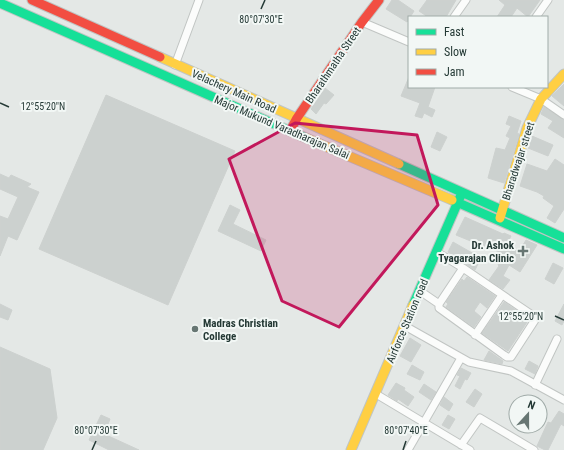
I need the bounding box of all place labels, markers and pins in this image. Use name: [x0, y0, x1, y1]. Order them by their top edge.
place label: Dr. Ashok Tyagarajan Clinic: [438, 239, 515, 265]
marker: Dr. Ashok Tyagarajan Clinic: [517, 245, 529, 257]
place label: Madras Christian College: [203, 317, 278, 343]
marker: Madras Christian College: [190, 324, 200, 334]

